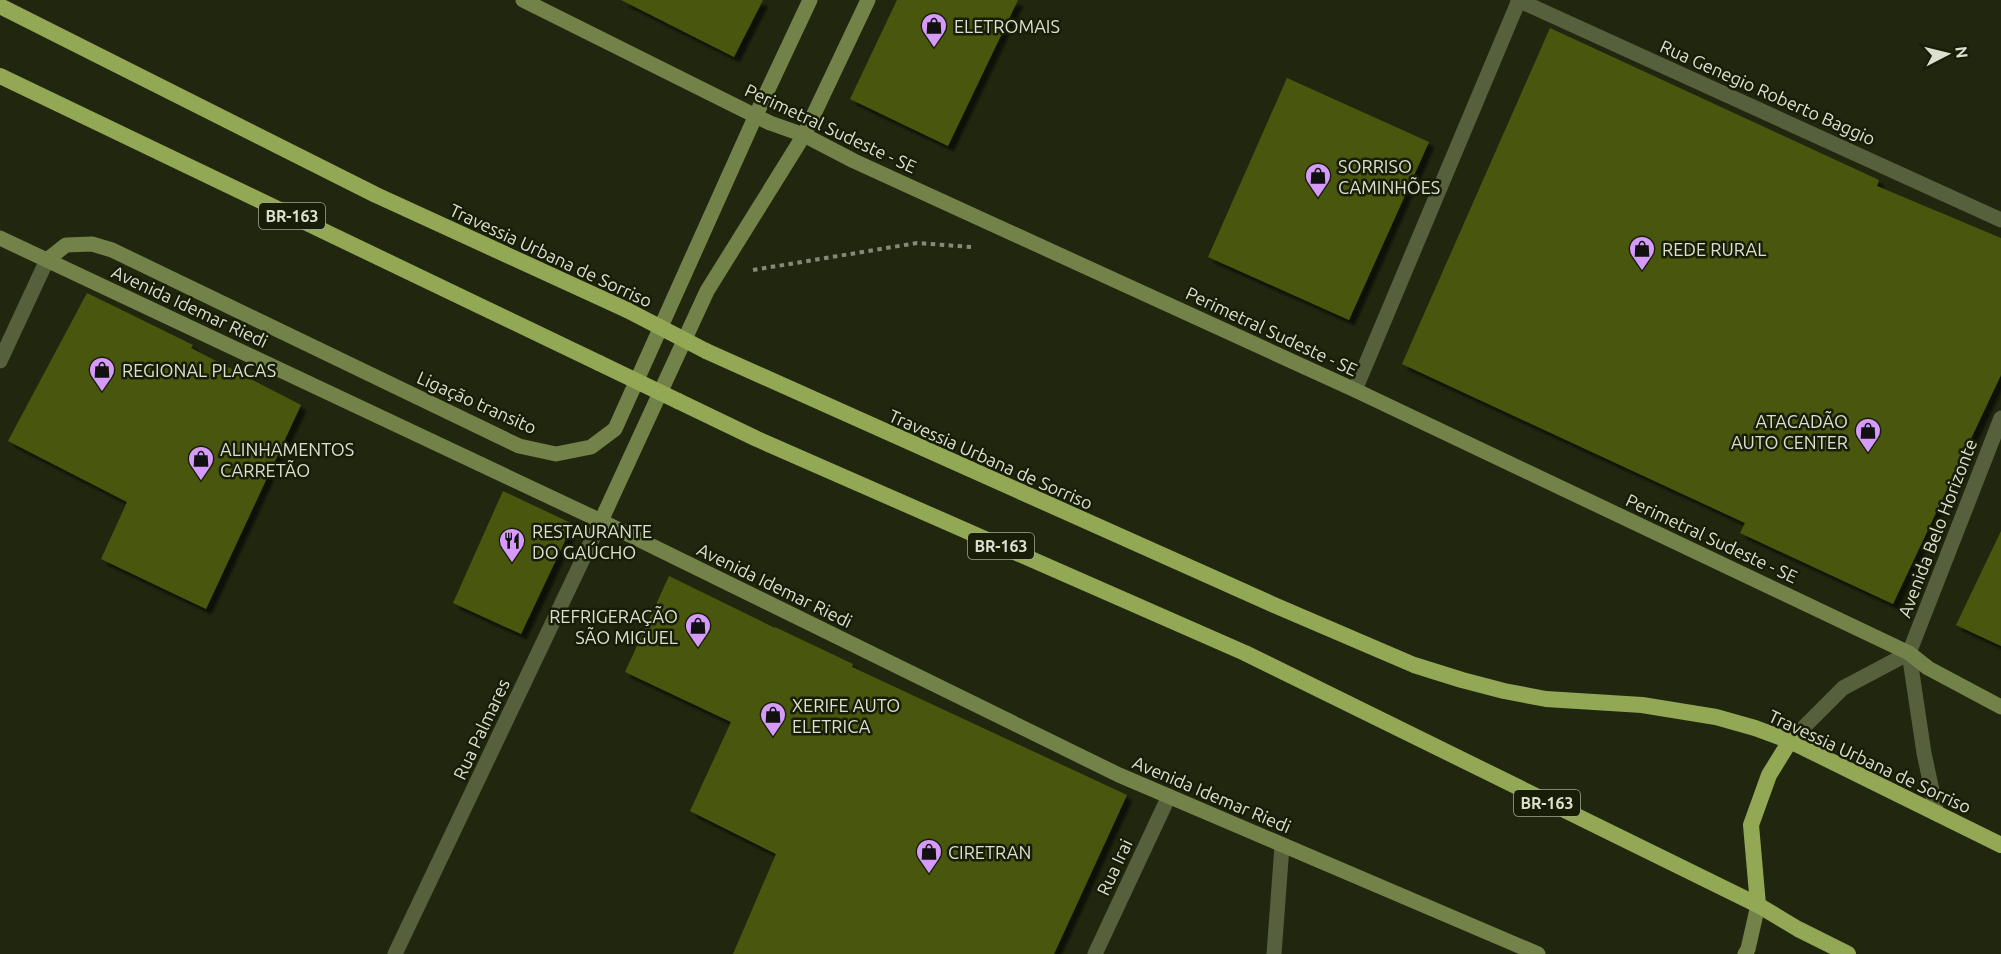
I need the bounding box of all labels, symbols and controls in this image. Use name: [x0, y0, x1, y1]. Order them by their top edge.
shop icon: ELETROMAIS: [919, 11, 949, 49]
place label: ELETROMAIS: [954, 16, 1060, 36]
north arrow: [1917, 24, 1977, 84]
street label: Rua Genegio Roberto Baggio: [1657, 35, 1879, 149]
text: N: [1952, 45, 1972, 59]
street label: Perimetral Sudeste - SE: [742, 79, 920, 177]
place label: SORRISO CAMINHÕES: [1338, 156, 1440, 197]
shop icon: SORRISO CAMINHÕES: [1303, 161, 1333, 199]
street label: Travessia Urbana de Sorriso: [447, 199, 655, 311]
road number: BR-163: [259, 203, 325, 229]
shop icon: REDE RURAL: [1627, 234, 1657, 272]
place label: REDE RURAL: [1662, 239, 1766, 259]
street label: Avenida Idemar Riedi: [109, 261, 271, 351]
street label: Perimetral Sudeste - SE: [1183, 282, 1361, 380]
shop icon: REGIONAL PLACAS: [87, 355, 117, 393]
place label: REGIONAL PLACAS: [122, 360, 276, 380]
street label: Ligação transito: [414, 367, 540, 437]
street label: Travessia Urbana de Sorriso: [886, 405, 1096, 513]
place label: ATACADÃO AUTO CENTER: [1731, 410, 1848, 452]
shop icon: ATACADÃO AUTO CENTER: [1853, 416, 1883, 454]
street label: Avenida Belo Horizonte: [1894, 436, 1980, 620]
place label: ALINHAMENTOS CARRETÃO: [220, 439, 354, 480]
shop icon: ALINHAMENTOS CARRETÃO: [186, 444, 216, 482]
street label: Perimetral Sudeste - SE: [1623, 489, 1801, 587]
place label: RESTAURANTE DO GAÚCHO: [532, 521, 652, 562]
restaurant icon: RESTAURANTE DO GAÚCHO: [497, 526, 527, 564]
road number: BR-163: [968, 533, 1034, 559]
street label: Avenida Idemar Riedi: [694, 539, 856, 631]
place label: REFRIGERAÇÃO SÃO MIGUEL: [549, 605, 678, 647]
shop icon: REFRIGERAÇÃO SÃO MIGUEL: [683, 611, 713, 649]
street label: Rua Palmares: [449, 675, 513, 783]
place label: XERIFE AUTO ELETRICA: [792, 695, 900, 736]
shop icon: XERIFE AUTO ELETRICA: [758, 700, 788, 738]
street label: Travessia Urbana de Sorriso: [1766, 705, 1974, 817]
street label: Avenida Idemar Riedi: [1130, 752, 1294, 836]
road number: BR-163: [1514, 790, 1580, 816]
street label: Rua Irai: [1092, 836, 1136, 898]
shop icon: CIRETRAN: [914, 837, 944, 875]
place label: CIRETRAN: [948, 842, 1031, 862]

